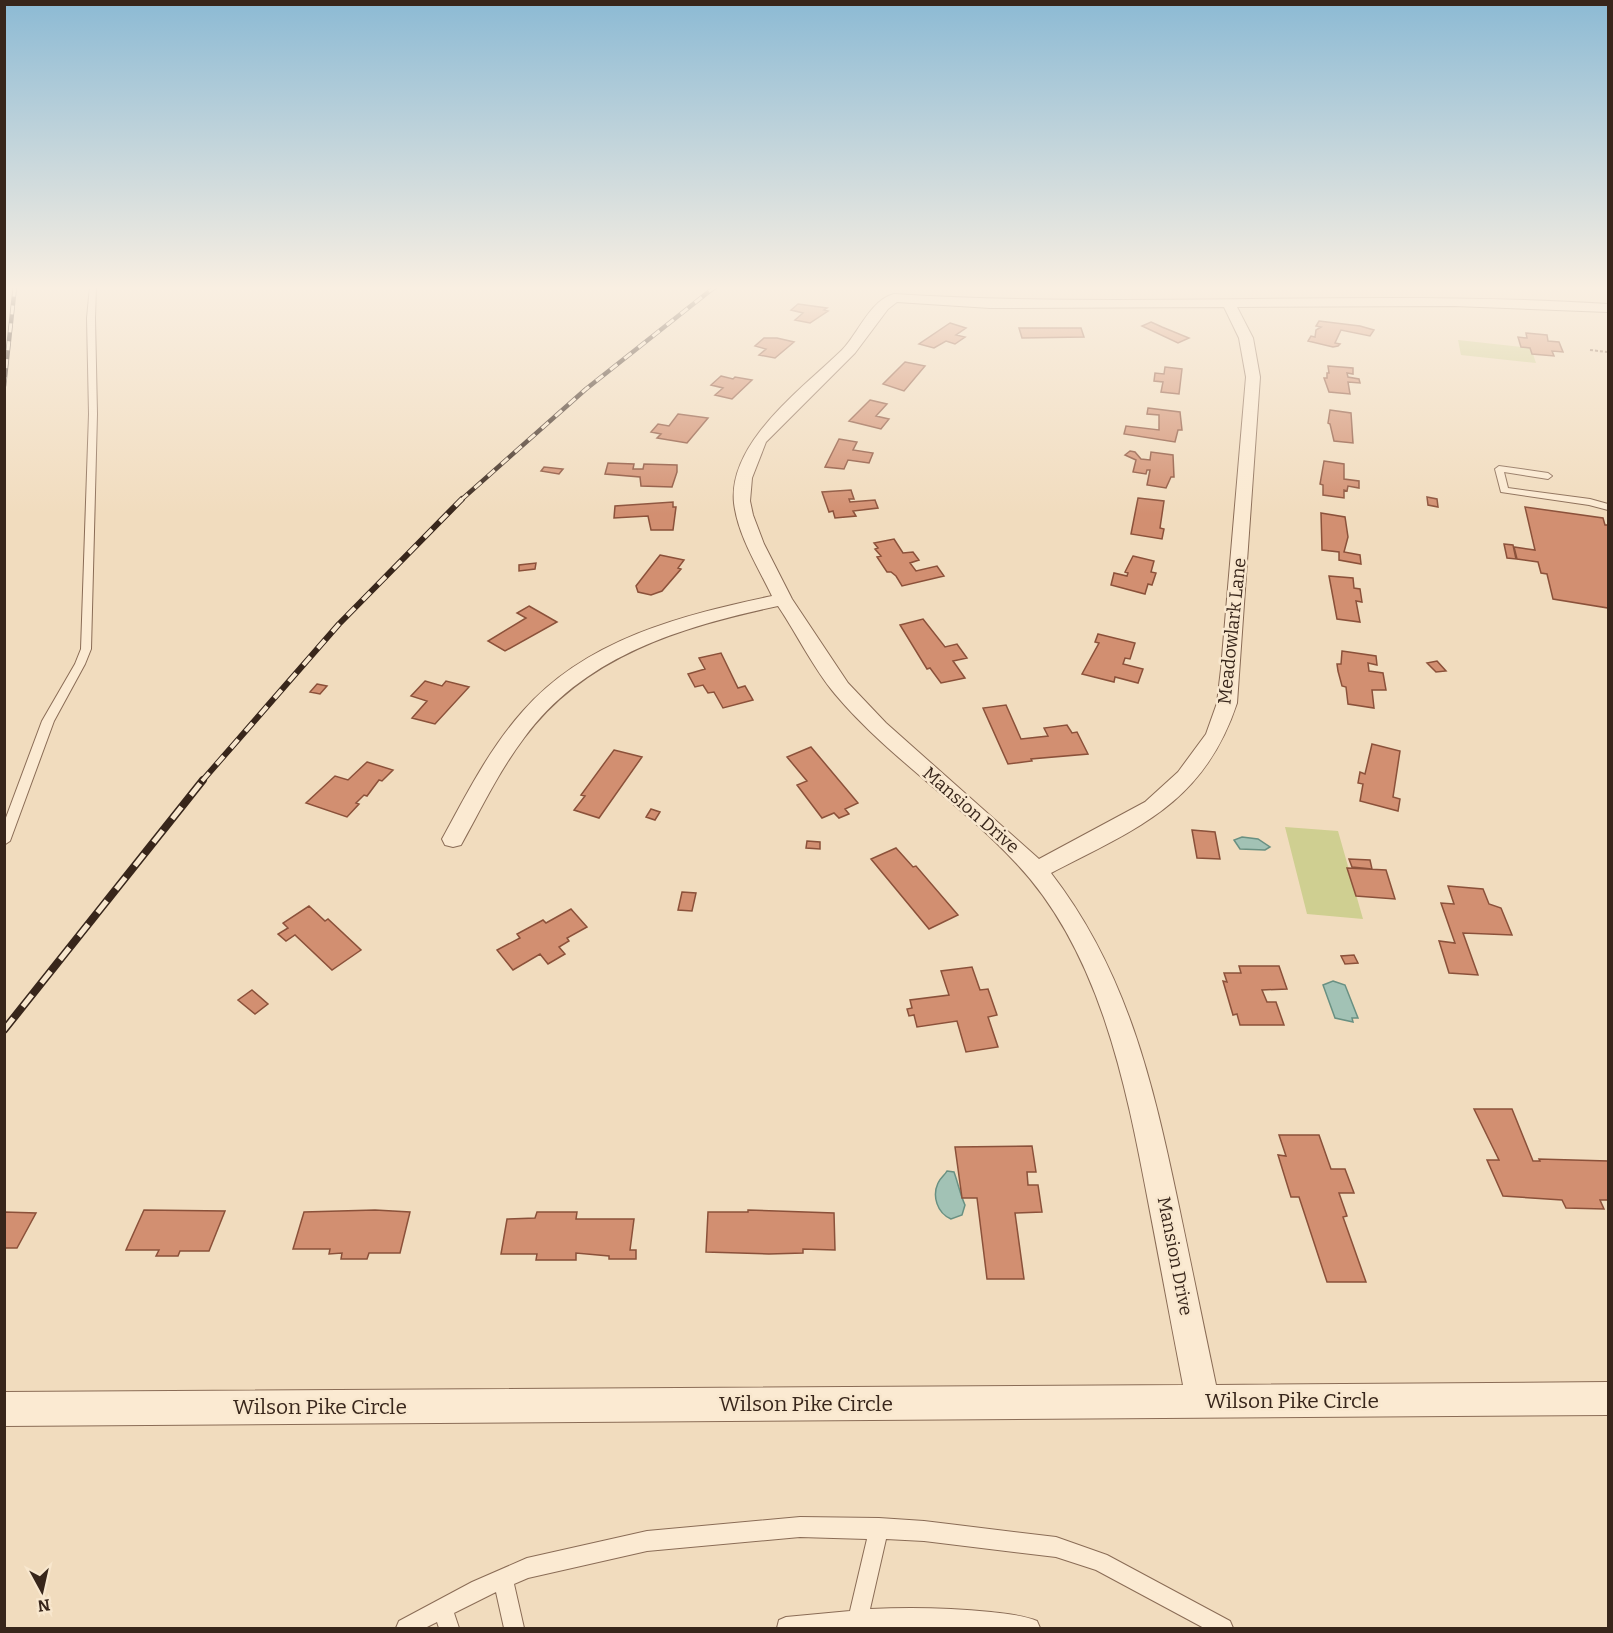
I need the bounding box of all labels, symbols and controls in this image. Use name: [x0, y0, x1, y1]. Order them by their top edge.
street label: Meadowlark Lane: [1213, 557, 1251, 705]
street label: Mansion Drive: [918, 762, 1024, 858]
street label: Mansion Drive: [1153, 1195, 1197, 1317]
street label: Wilson Pike Circle: [1205, 1388, 1379, 1414]
street label: Wilson Pike Circle: [719, 1391, 893, 1417]
street label: Wilson Pike Circle: [233, 1394, 407, 1420]
north arrow: [12, 1561, 72, 1621]
text: N: [37, 1595, 51, 1616]

